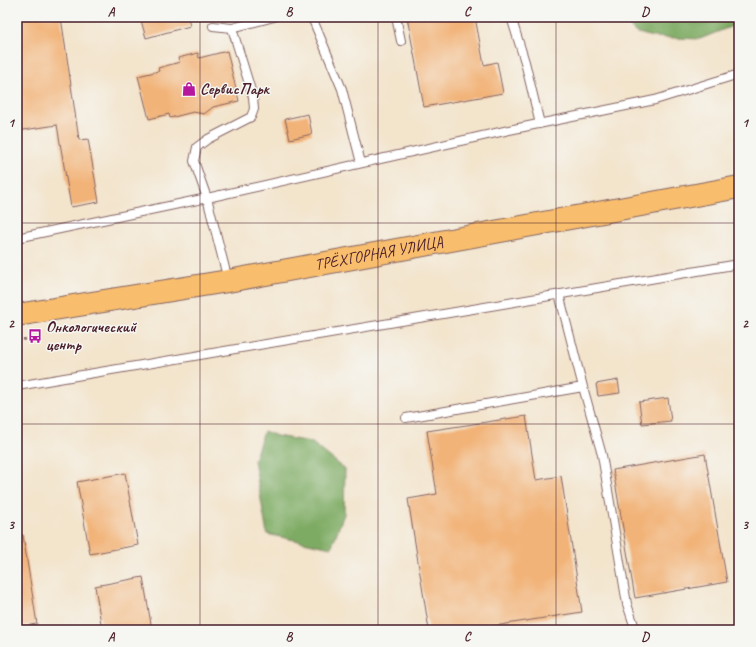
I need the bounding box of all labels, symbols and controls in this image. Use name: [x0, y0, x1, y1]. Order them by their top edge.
text: A: [108, 4, 116, 20]
text: B: [286, 4, 294, 20]
text: C: [464, 4, 472, 20]
text: D: [641, 4, 650, 20]
place label: СервисПарк: [200, 79, 270, 99]
shop icon: СервисПарк: [181, 81, 197, 97]
text: 1: [8, 115, 16, 131]
text: 1: [742, 115, 750, 131]
street label: ТРЁХГОРНАЯ УЛИЦА: [313, 232, 445, 275]
text: 2: [8, 316, 15, 332]
text: 2: [742, 316, 749, 332]
place label: Онкологический центр: [46, 317, 137, 355]
bus stop icon: Онкологический центр: [27, 328, 43, 344]
text: 3: [8, 517, 15, 533]
text: 3: [742, 517, 749, 533]
text: A: [108, 629, 116, 645]
text: B: [286, 629, 294, 645]
text: C: [464, 629, 472, 645]
text: D: [641, 629, 650, 645]

